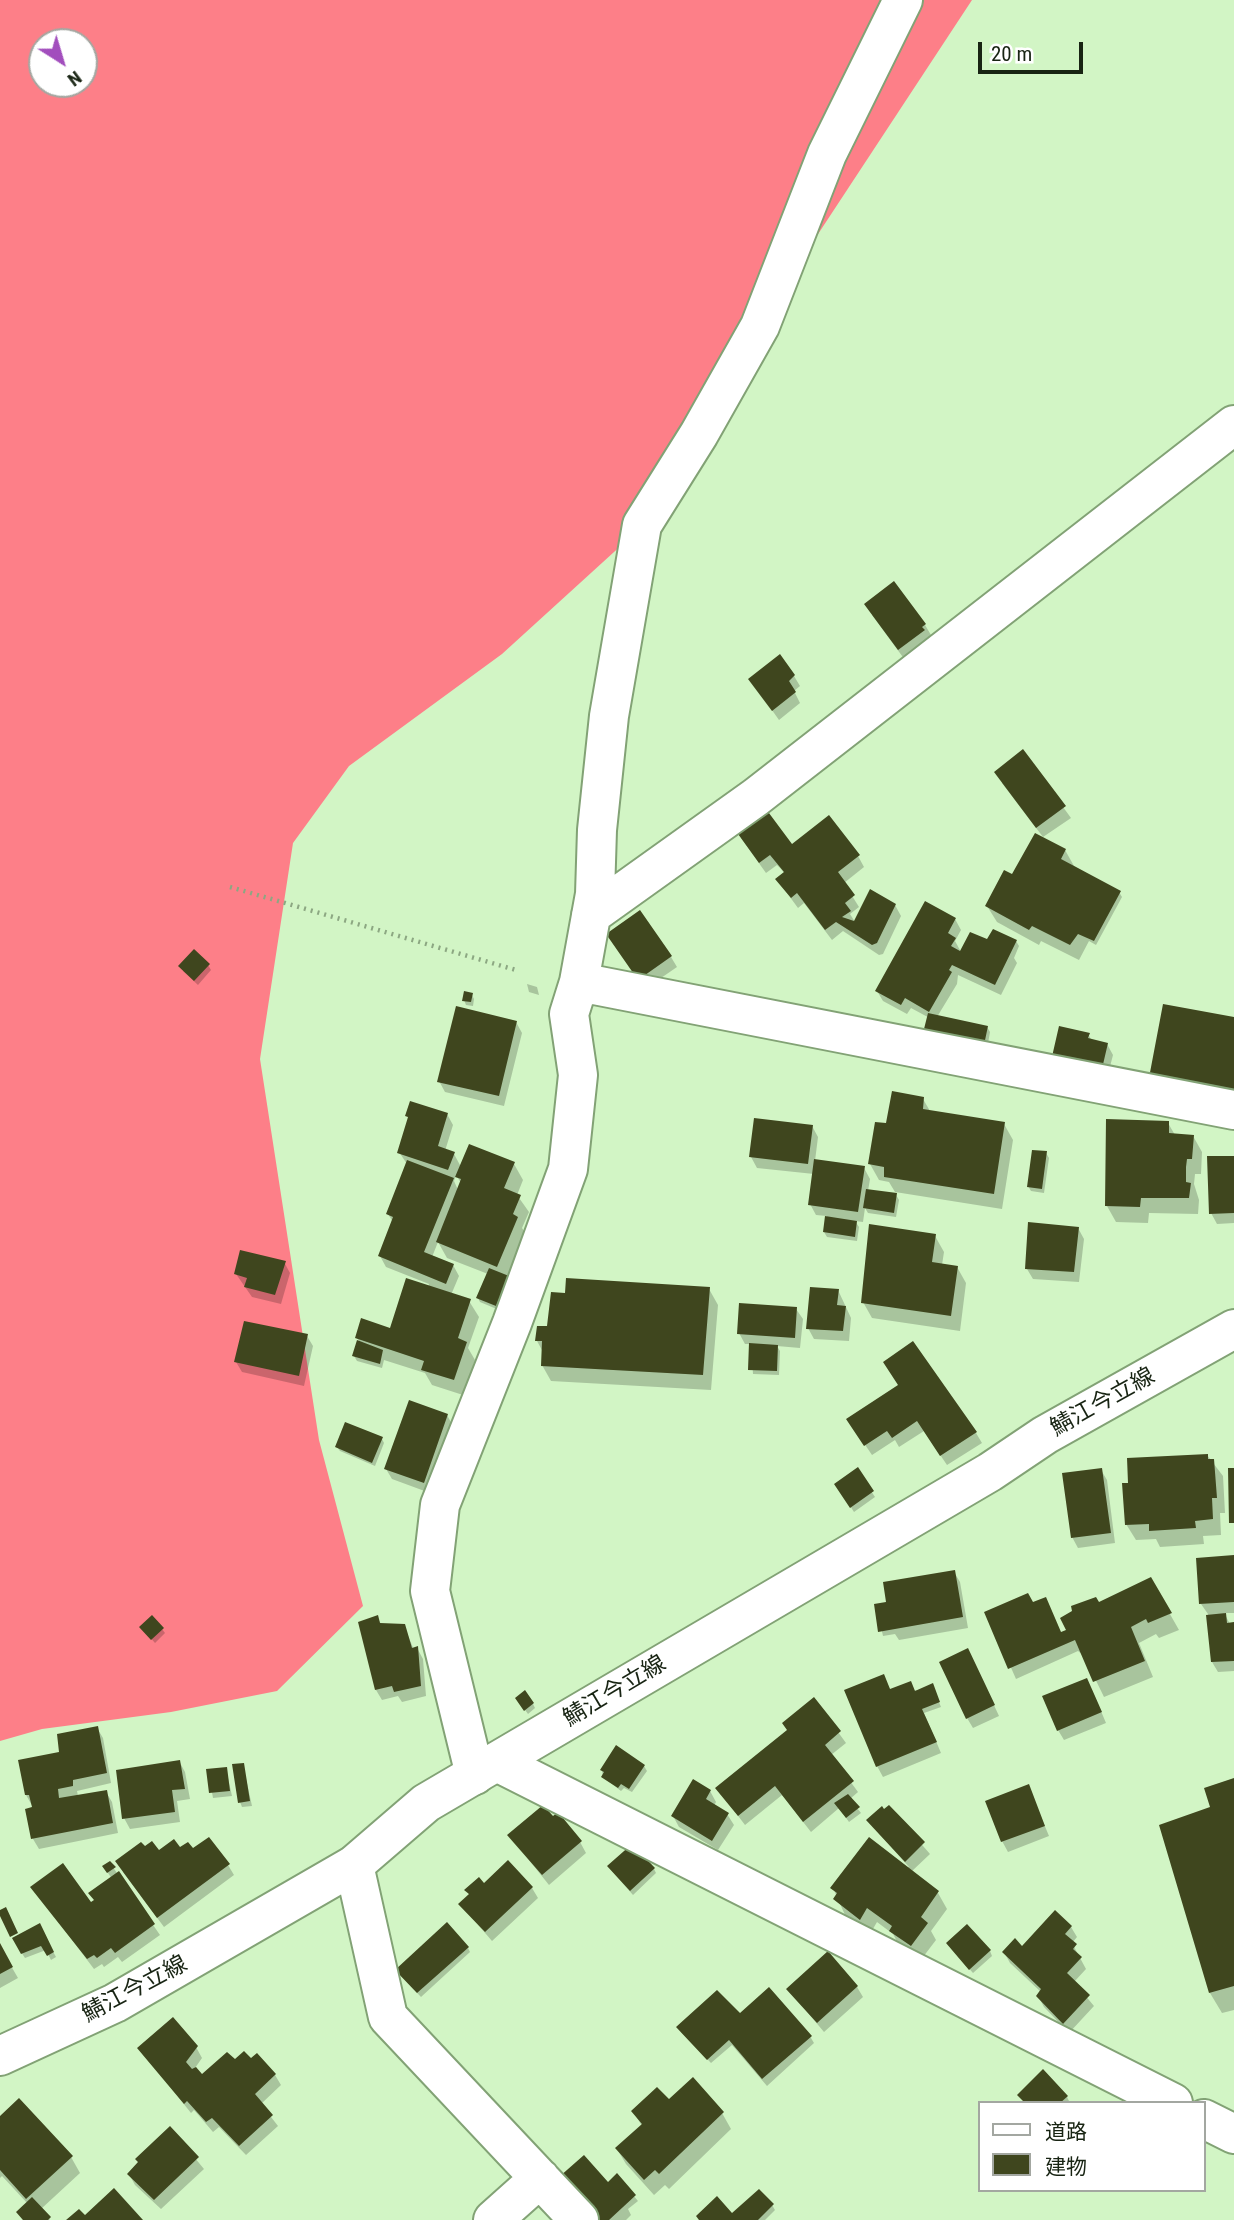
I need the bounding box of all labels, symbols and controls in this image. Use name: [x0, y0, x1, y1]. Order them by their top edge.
north arrow: [28, 28, 98, 98]
scale bar: [982, 28, 1087, 72]
text: 20 m: [991, 42, 1032, 66]
text: N: [63, 66, 86, 91]
street label: 鯖江今立線: [1046, 1363, 1160, 1443]
street label: 鯖江今立線: [559, 1651, 671, 1733]
street label: 鯖江今立線: [78, 1951, 192, 2029]
legend: [978, 2101, 1206, 2192]
text: 道路: [1045, 2120, 1087, 2144]
text: 建物: [1045, 2155, 1087, 2179]

